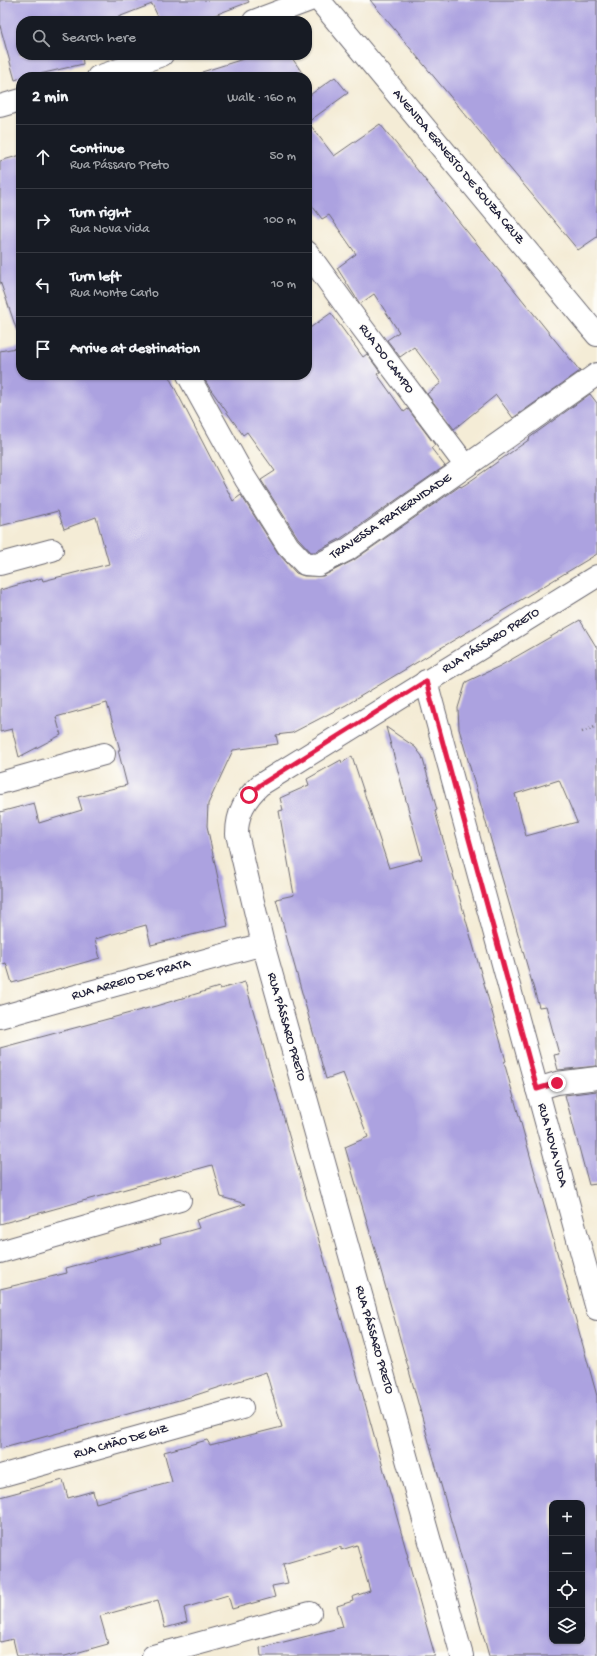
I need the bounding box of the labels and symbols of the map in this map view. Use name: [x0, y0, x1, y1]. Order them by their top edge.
street label: AVENIDA ERNESTO DE SOUZA CRUZ: [389, 87, 528, 248]
street label: RUA DO CAMPO: [355, 321, 417, 397]
street label: TRAVESSA FRATERNIDADE: [327, 470, 455, 564]
street label: RUA PÁSSARO PRETO: [439, 604, 543, 677]
route start: [240, 786, 258, 804]
street label: RUA ARREIO DE PRATA: [70, 956, 193, 1004]
street label: RUA PÁSSARO PRETO: [263, 971, 310, 1083]
route end: [548, 1074, 566, 1092]
street label: RUA NOVA VIDA: [534, 1102, 571, 1190]
street label: RUA PÁSSARO PRETO: [351, 1284, 398, 1396]
street label: RUA CHÃO DE GIZ: [72, 1420, 170, 1463]

